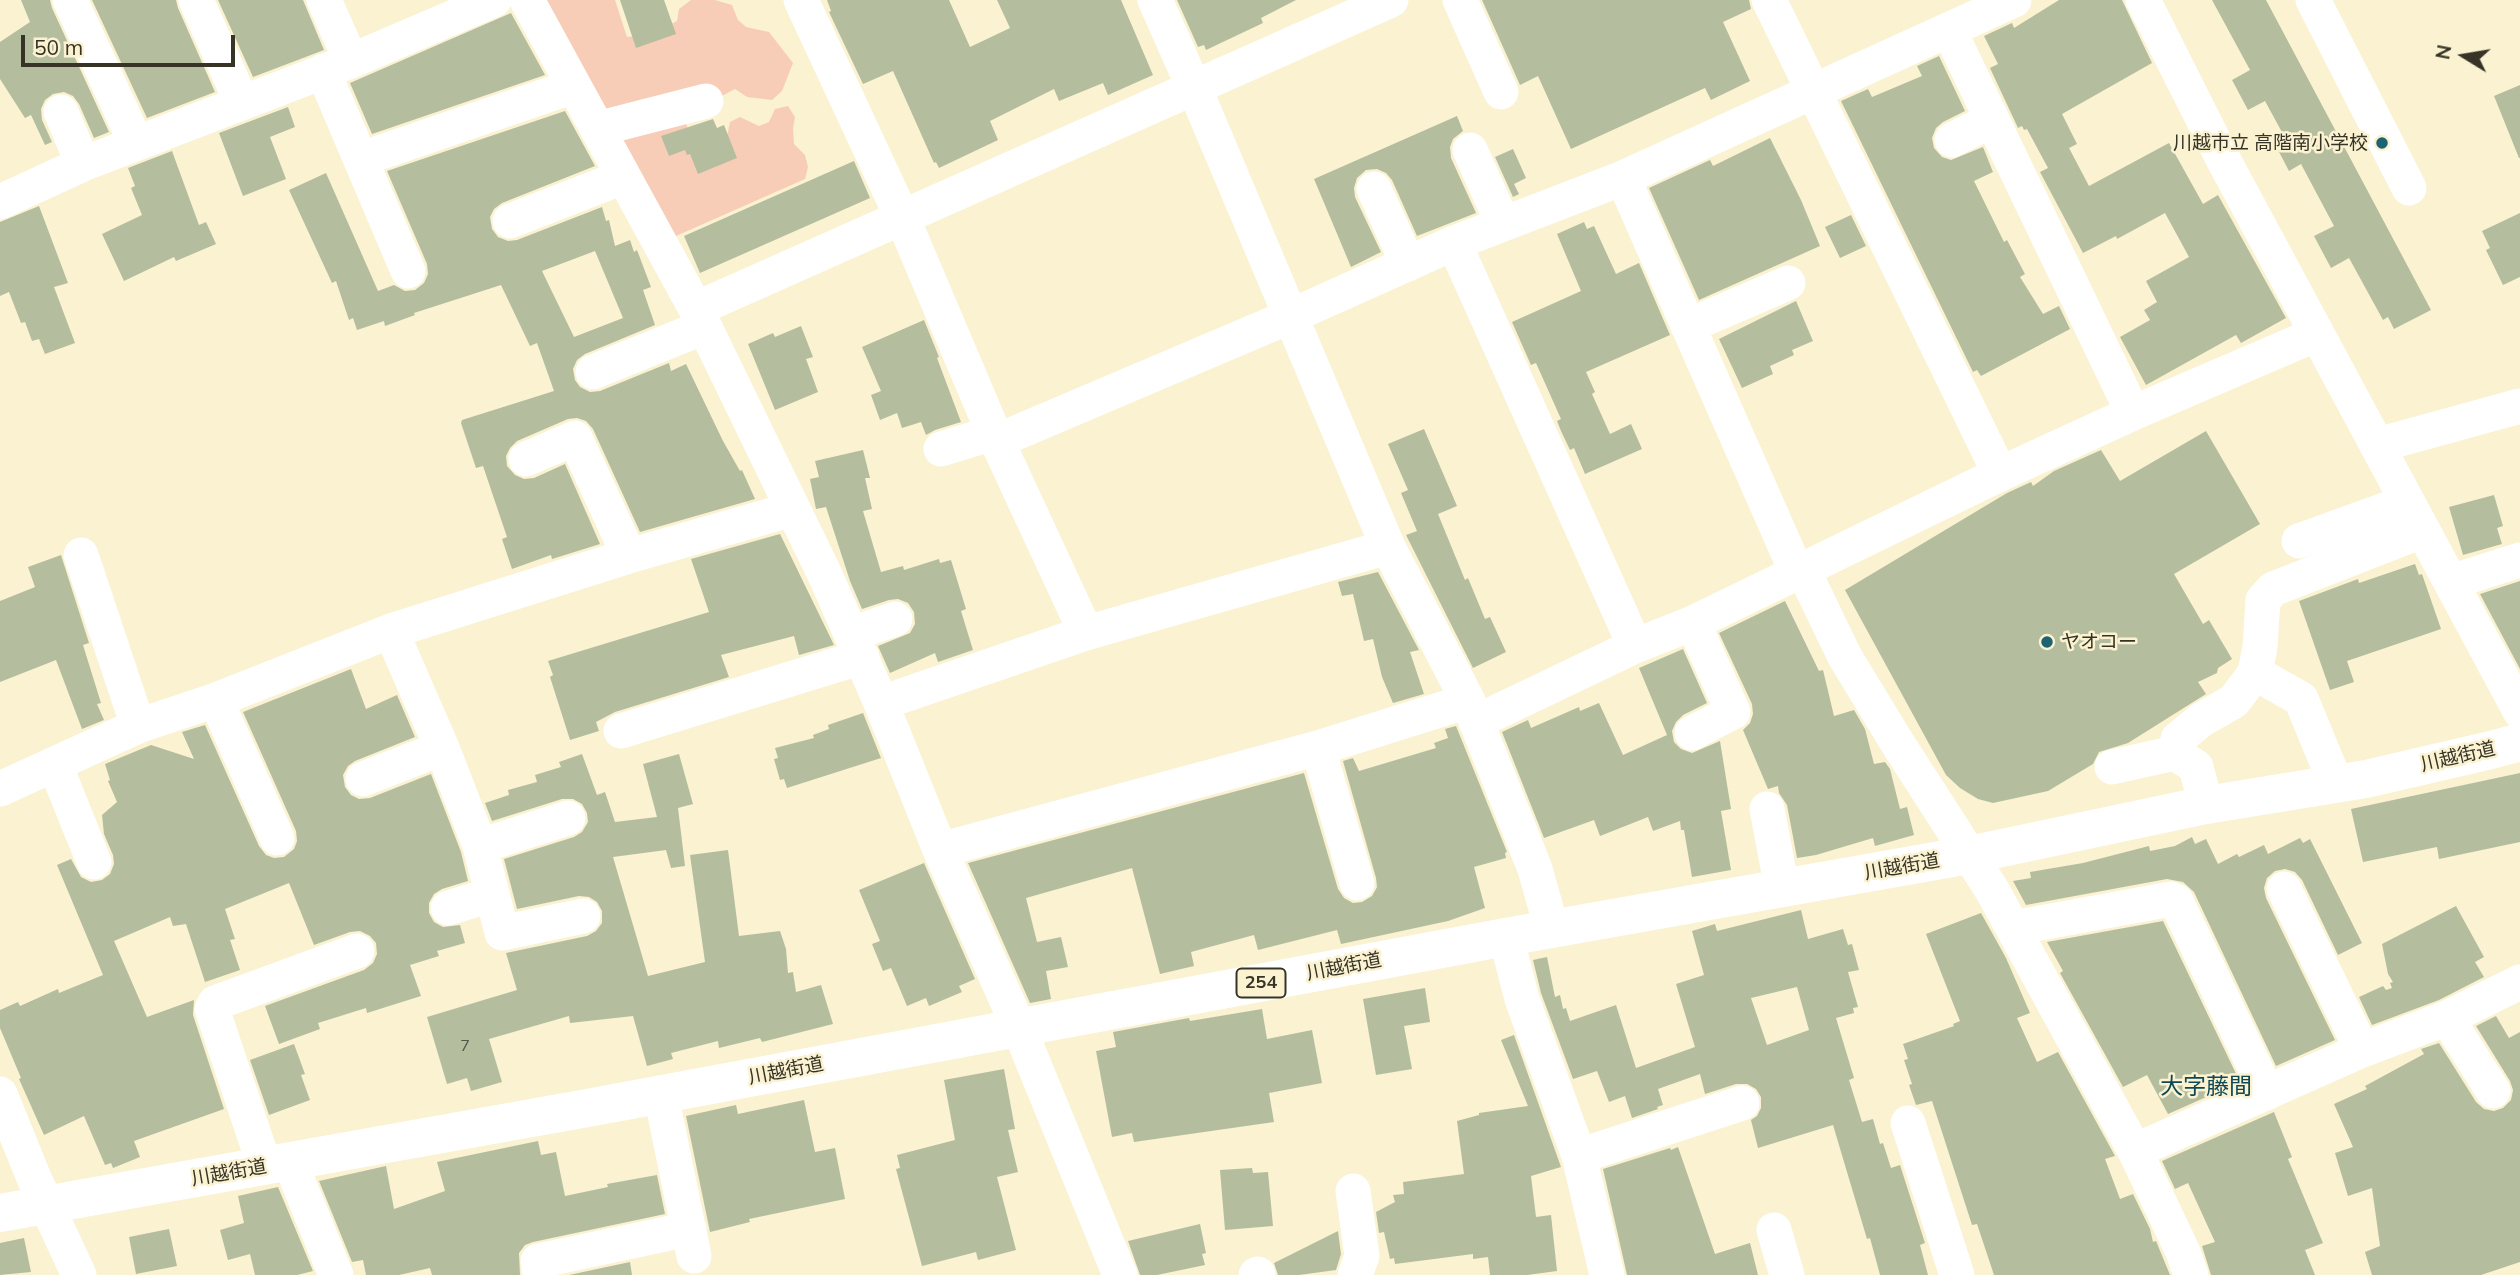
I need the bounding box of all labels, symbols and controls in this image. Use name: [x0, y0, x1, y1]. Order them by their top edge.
scale bar: [24, 21, 238, 65]
north arrow: [2429, 21, 2499, 91]
text: 50 m: [34, 34, 83, 60]
text: N: [2430, 43, 2457, 61]
place label: 川越市立 高階南小学校: [2173, 132, 2368, 154]
marker: 川越市立 高階南小学校: [2374, 135, 2390, 151]
place label: ヤオコー: [2061, 631, 2137, 653]
marker: ヤオコー: [2039, 634, 2055, 650]
street label: 川越街道: [2418, 737, 2498, 777]
street label: 川越街道: [1863, 849, 1941, 885]
street label: 川越街道: [1305, 949, 1383, 985]
road number: 254: [1236, 968, 1286, 998]
house number: 7: [460, 1036, 470, 1056]
street label: 川越街道: [747, 1053, 825, 1089]
district label: 大字藤間: [2160, 1073, 2252, 1101]
street label: 川越街道: [190, 1155, 268, 1191]

